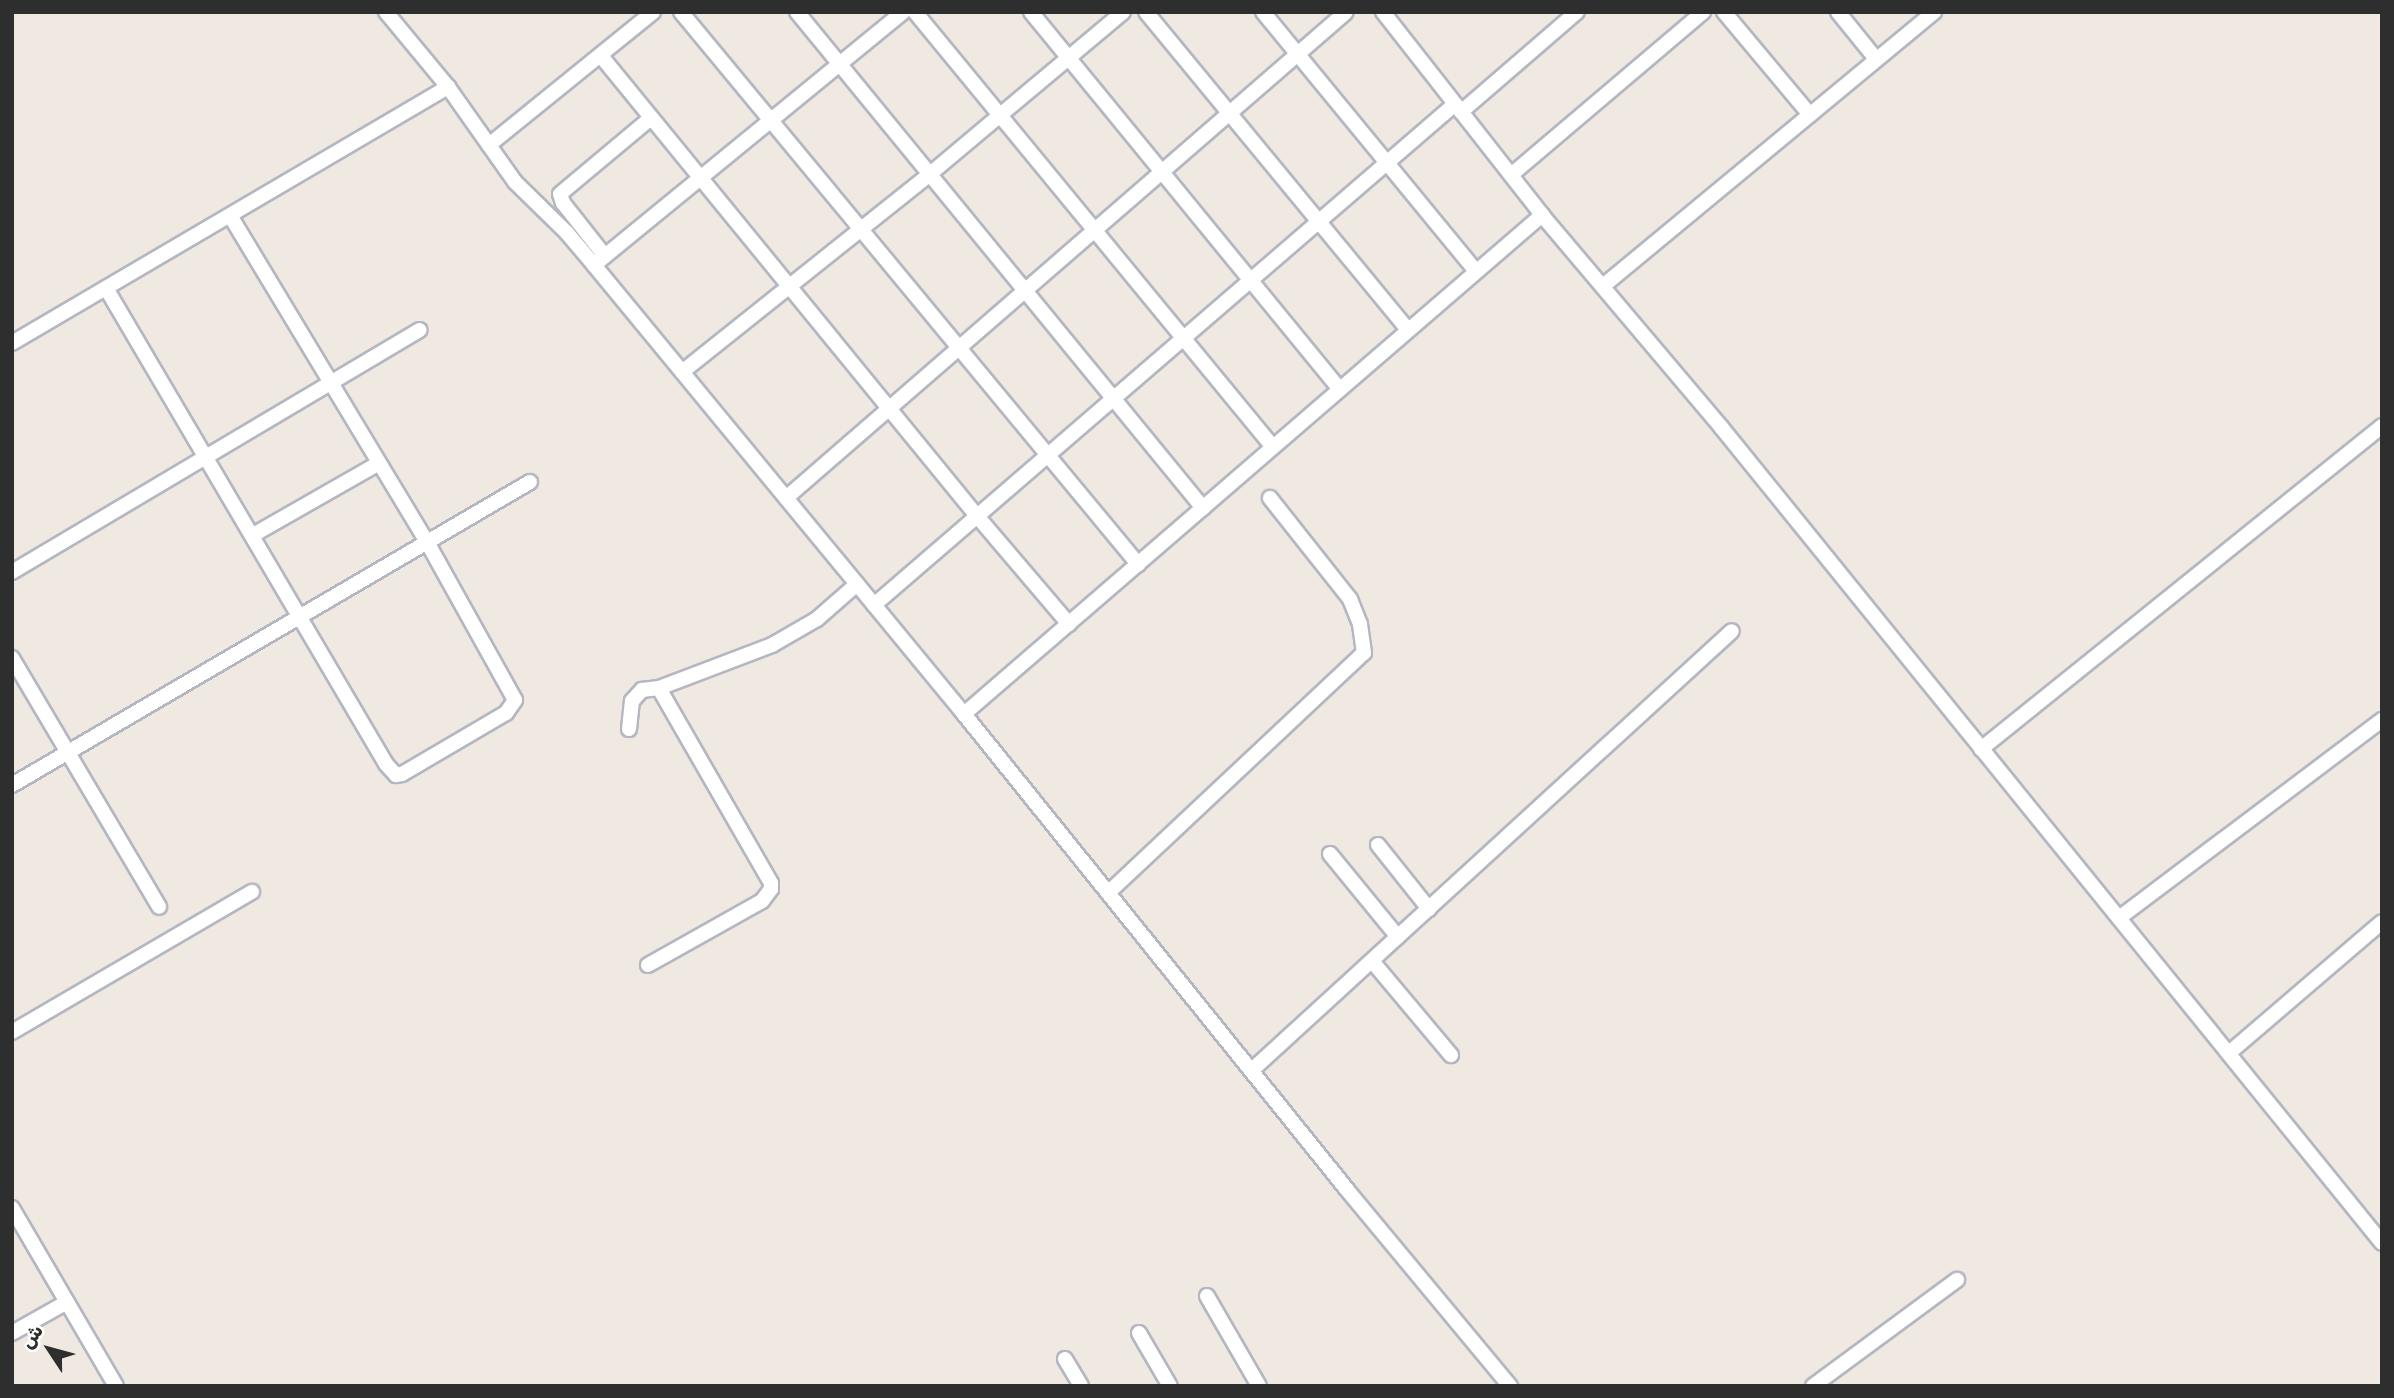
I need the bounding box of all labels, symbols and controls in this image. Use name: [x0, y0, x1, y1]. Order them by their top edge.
north arrow: [14, 1314, 84, 1384]
text: ش: [15, 1320, 48, 1353]

